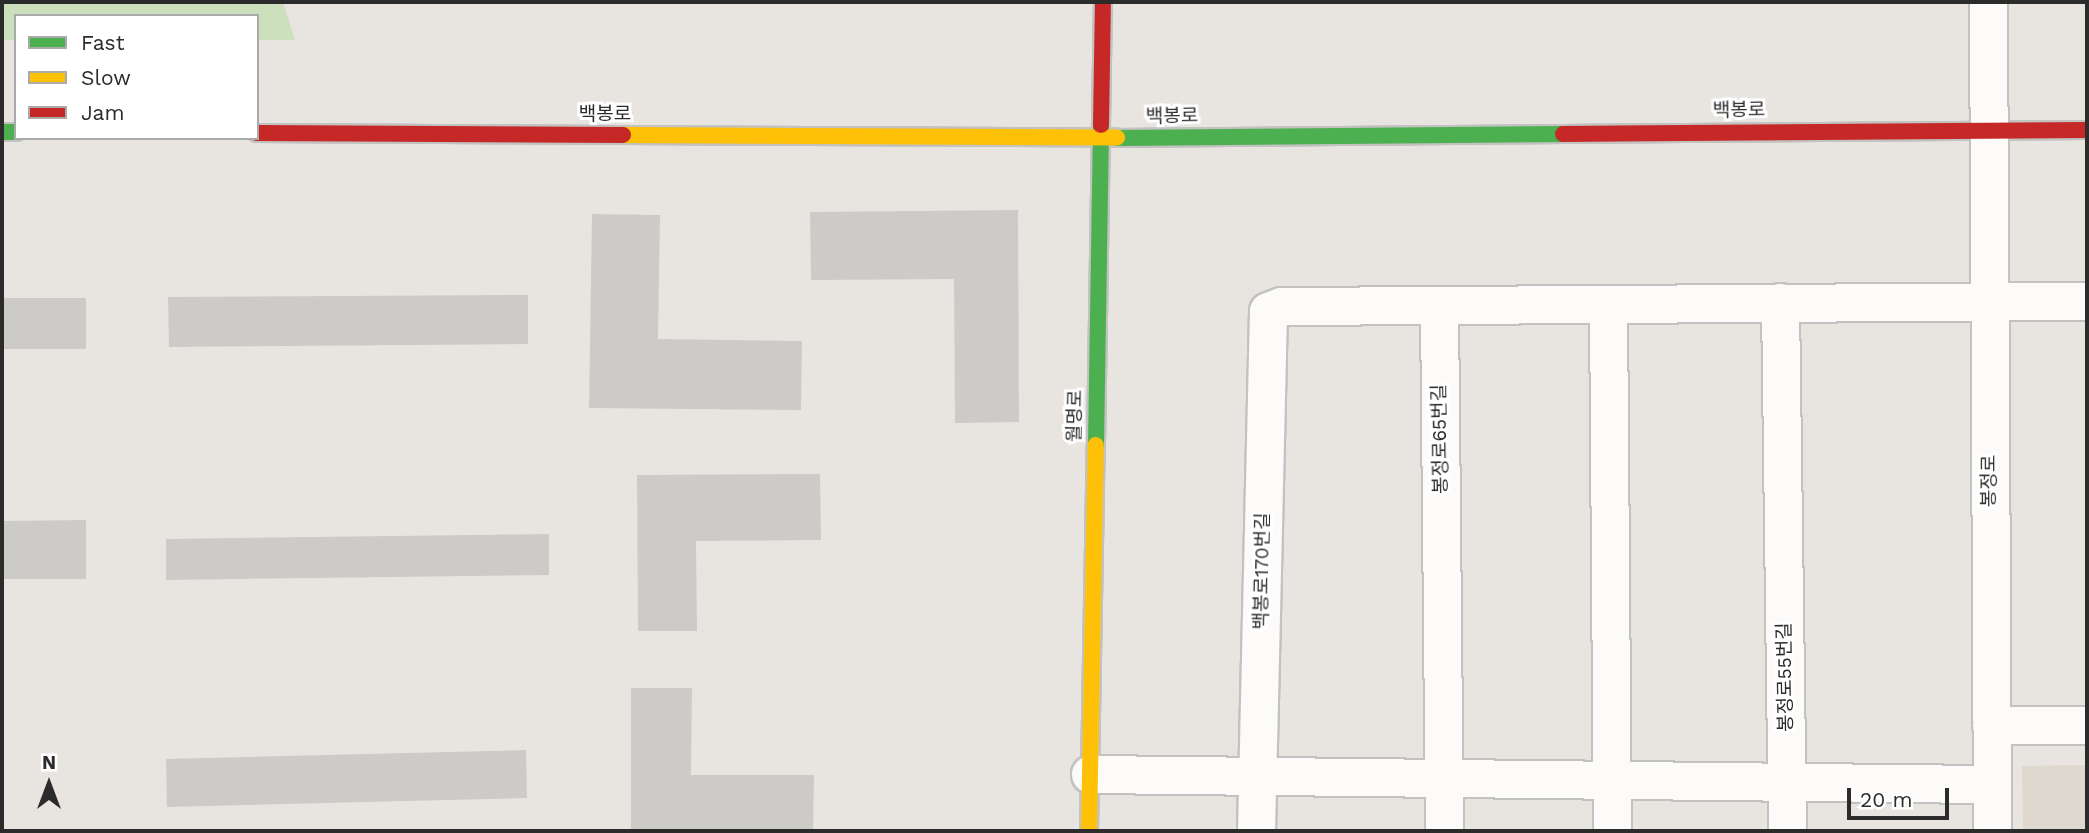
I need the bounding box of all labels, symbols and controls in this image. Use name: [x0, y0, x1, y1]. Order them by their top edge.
legend: [14, 14, 259, 140]
text: Fast: [81, 30, 125, 55]
text: Slow: [81, 65, 131, 90]
street label: 백봉로: [1713, 98, 1765, 122]
text: Jam: [81, 100, 124, 125]
street label: 백봉로: [579, 103, 631, 125]
street label: 백봉로: [1146, 104, 1198, 128]
street label: 봉정로65번길: [1428, 384, 1452, 494]
street label: 월명로: [1063, 390, 1087, 442]
street label: 봉정로: [1978, 455, 2000, 507]
street label: 백봉로170번길: [1250, 512, 1274, 630]
street label: 봉정로55번길: [1773, 622, 1797, 732]
north arrow: [14, 749, 84, 819]
text: N: [42, 751, 56, 774]
scale bar: [1851, 774, 1952, 818]
text: 20 m: [1860, 787, 1912, 812]

